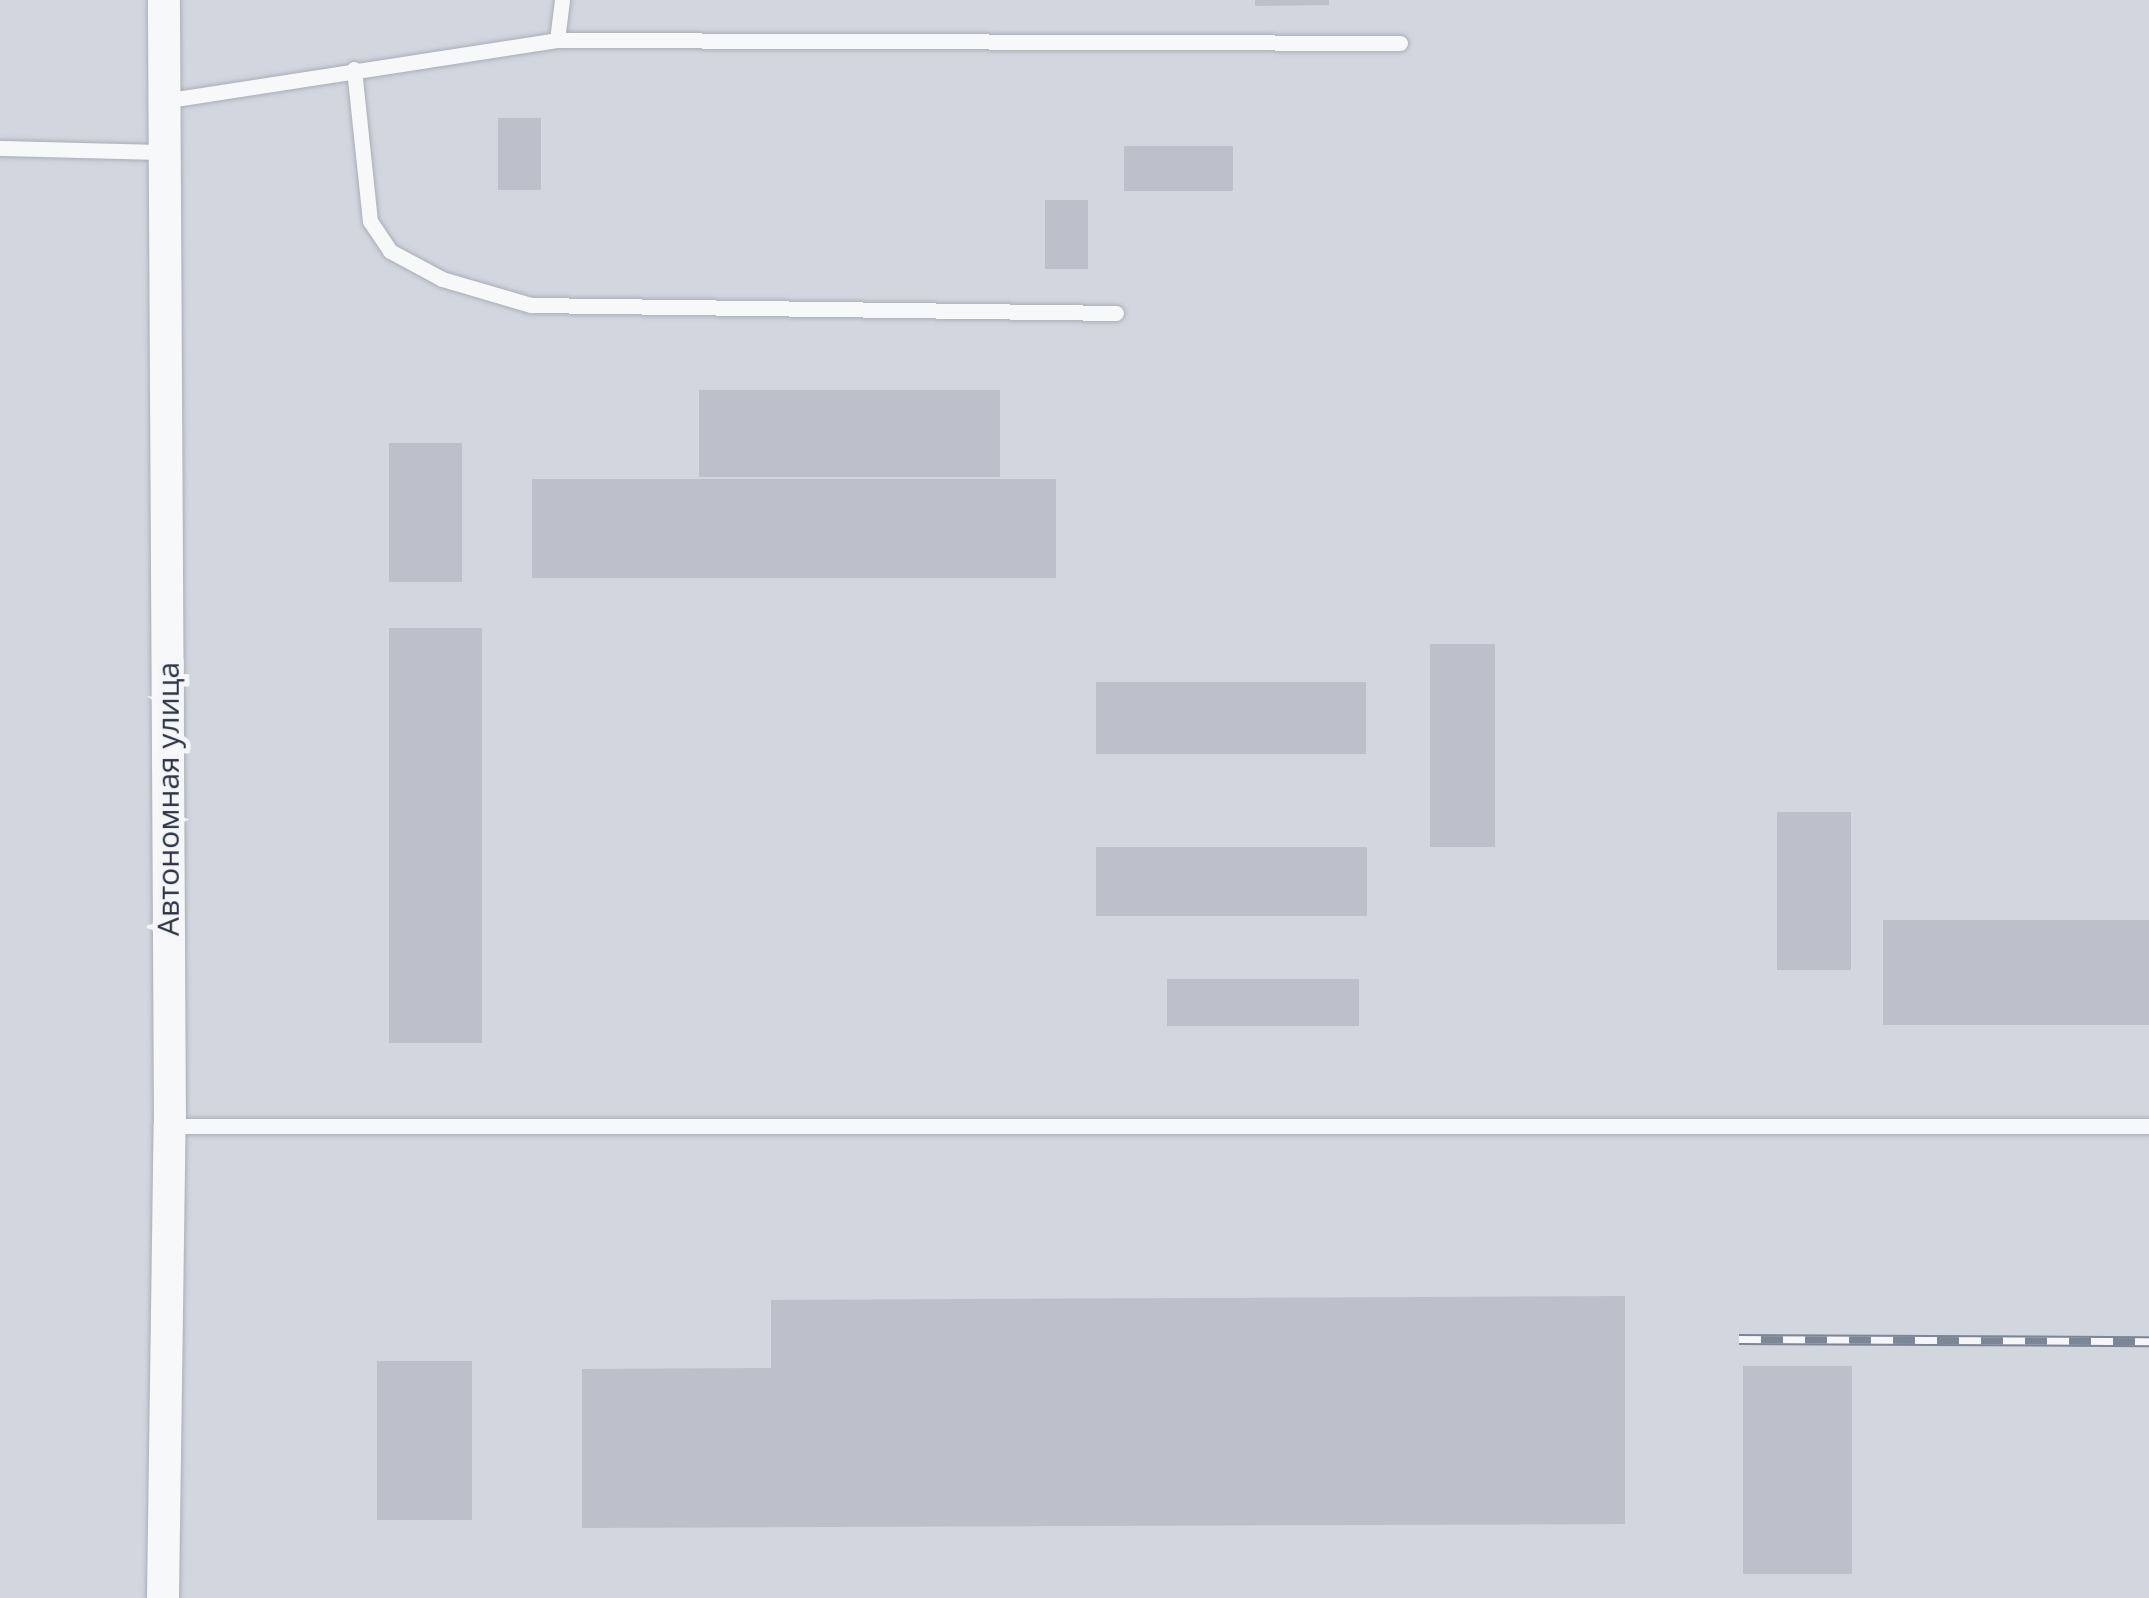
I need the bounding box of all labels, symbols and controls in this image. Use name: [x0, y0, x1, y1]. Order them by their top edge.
street label: Автономная улица: [150, 662, 186, 936]

